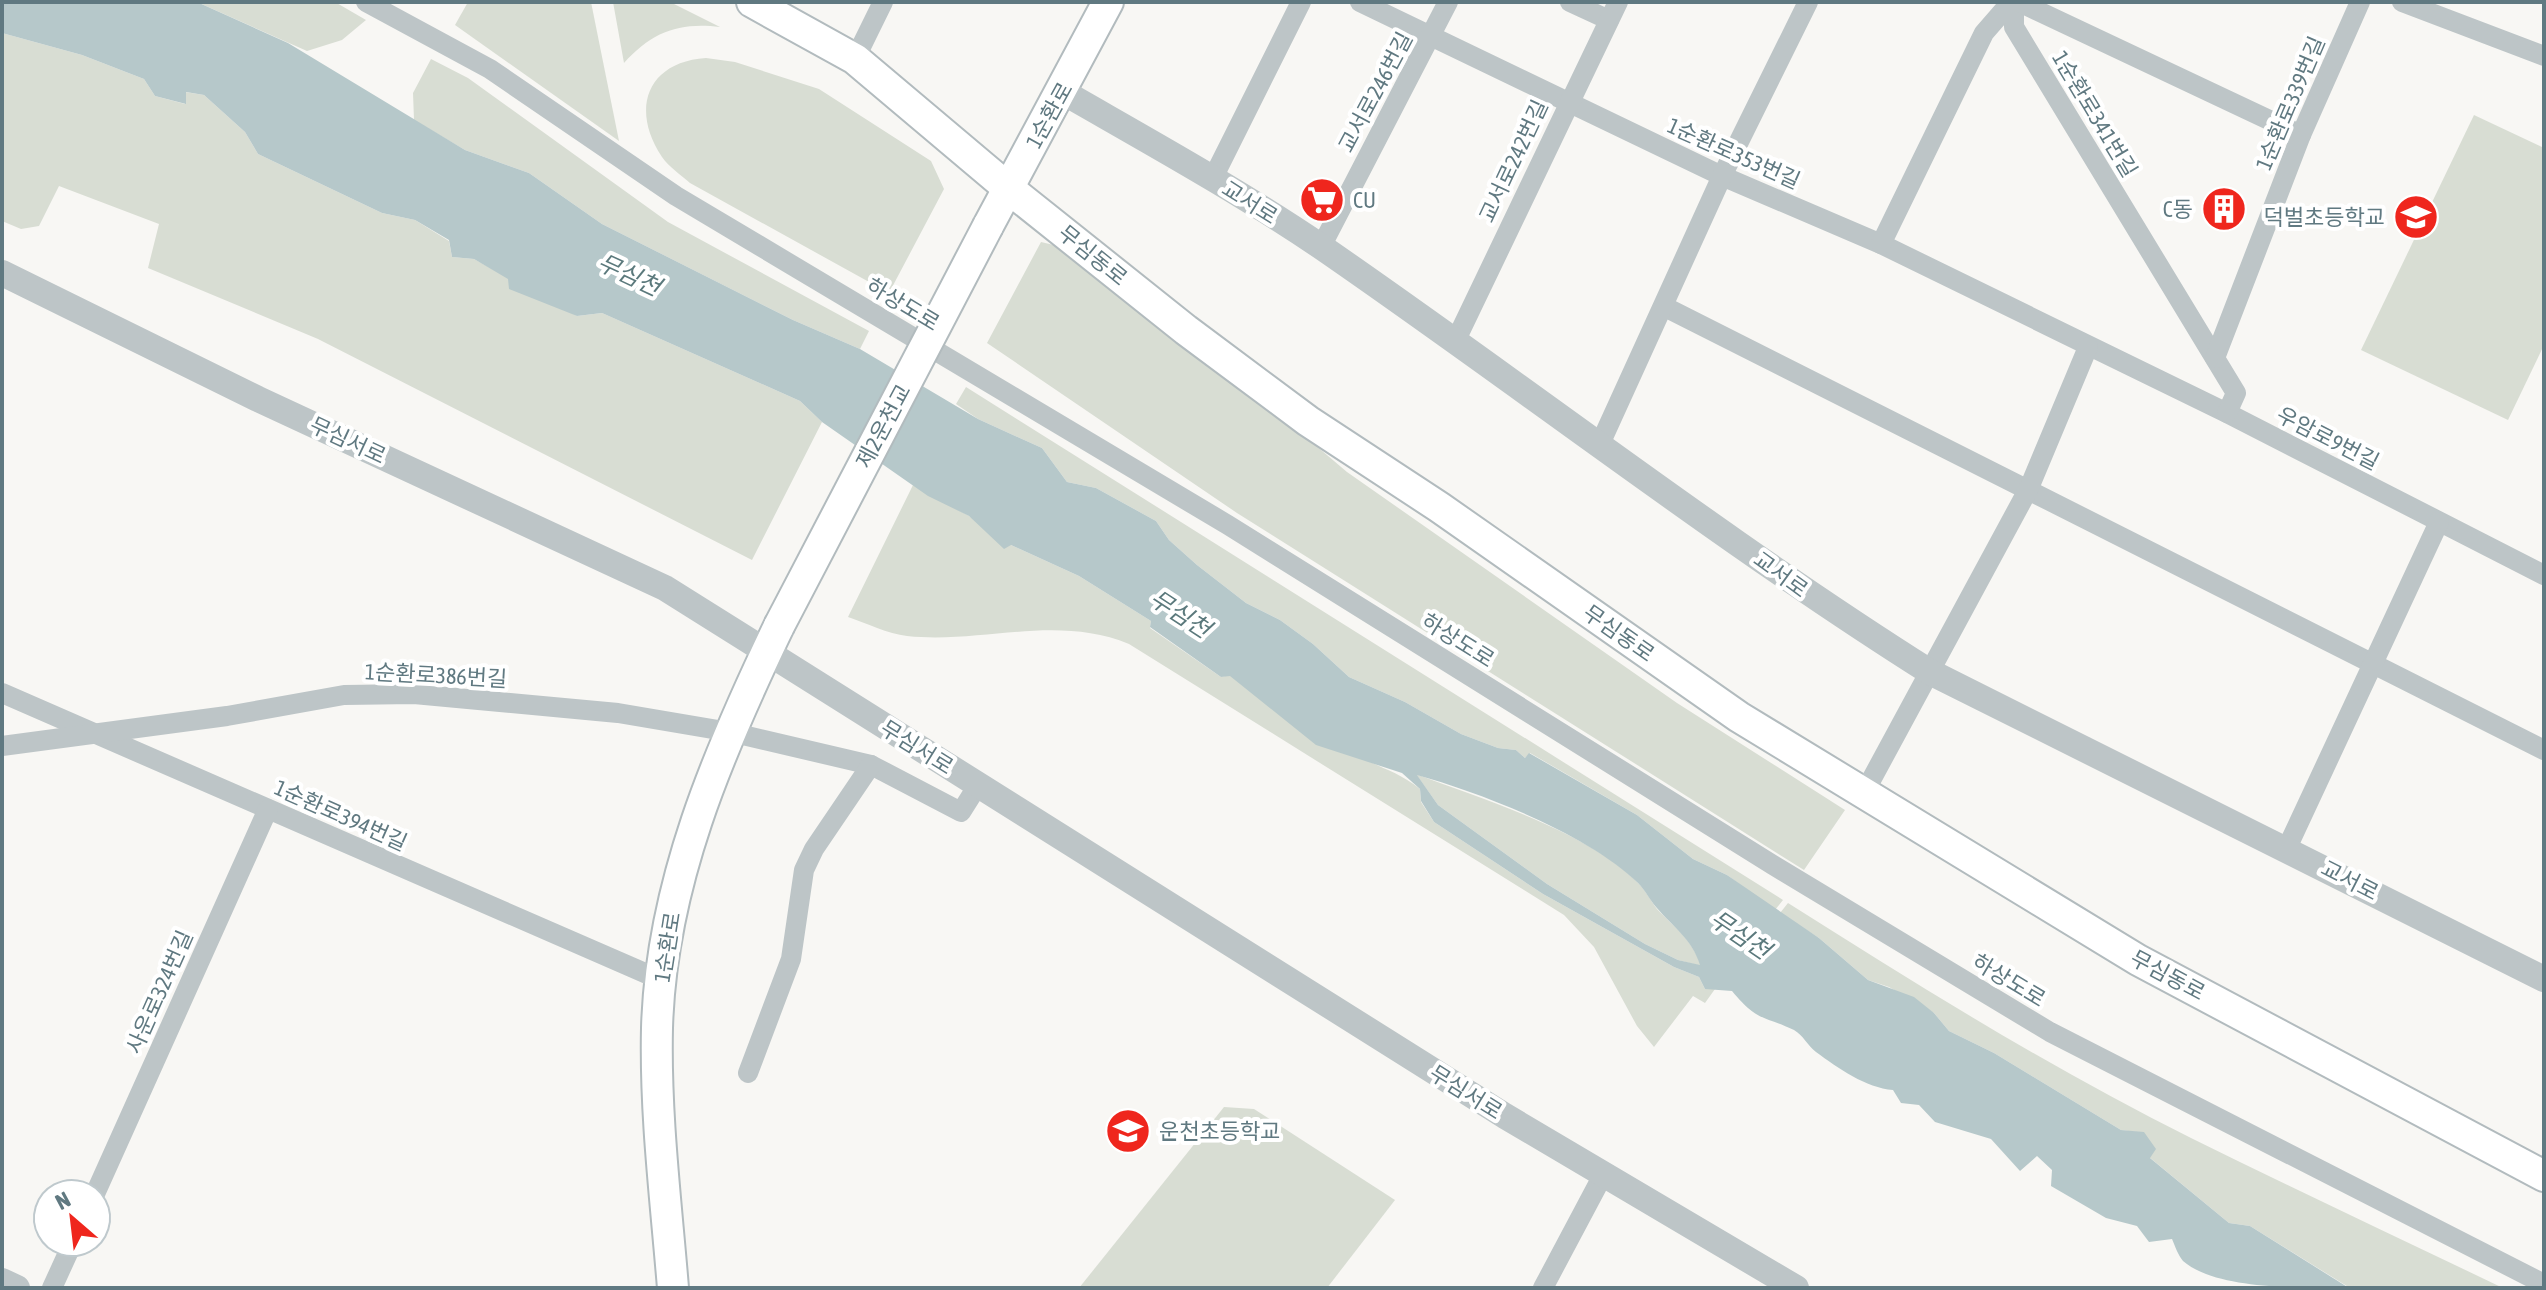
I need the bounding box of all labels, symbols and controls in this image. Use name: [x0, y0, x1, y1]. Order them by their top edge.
street label: 교서로246번길: [1332, 28, 1418, 156]
street label: 1순환로339번길: [2250, 32, 2330, 174]
street label: 1순환로341번길: [2047, 46, 2143, 182]
street label: 1순환로: [1020, 78, 1078, 152]
street label: 교서로242번길: [1473, 96, 1553, 226]
street label: 1순환로353번길: [1664, 112, 1804, 194]
street label: 교서로: [1217, 175, 1283, 229]
supermarket icon: CU: [1298, 176, 1346, 224]
building icon: C동: [2200, 185, 2248, 233]
place label: CU: [1353, 187, 1376, 213]
school or university icon: 덕벌초등학교: [2392, 193, 2440, 241]
place label: C동: [2163, 196, 2193, 222]
place label: 덕벌초등학교: [2264, 204, 2385, 230]
street label: 무심동로: [1053, 219, 1133, 291]
water label: 무심천: [593, 248, 668, 302]
street label: 하상도로: [862, 272, 944, 336]
street label: 제2운천교: [850, 380, 916, 472]
street label: 우암로9번길: [2272, 401, 2384, 475]
street label: 무심서로: [306, 411, 390, 469]
street label: 교서로: [1749, 546, 1813, 602]
water label: 무심천: [1145, 584, 1218, 645]
street label: 무심동로: [1578, 599, 1660, 667]
street label: 하상도로: [1417, 608, 1499, 672]
street label: 1순환로386번길: [364, 658, 508, 692]
street label: 무심서로: [876, 715, 958, 779]
street label: 1순환로394번길: [271, 774, 411, 856]
street label: 교서로: [2317, 855, 2383, 905]
water label: 무심천: [1705, 905, 1778, 966]
street label: 1순환로: [649, 910, 685, 984]
street label: 사운로324번길: [120, 926, 198, 1058]
street label: 무심동로: [2126, 945, 2210, 1005]
street label: 하상도로: [1968, 948, 2050, 1012]
street label: 무심서로: [1425, 1060, 1507, 1124]
school or university icon: 운천초등학교: [1104, 1107, 1152, 1155]
place label: 운천초등학교: [1159, 1118, 1280, 1144]
north arrow: [32, 1178, 112, 1258]
text: N: [51, 1186, 74, 1215]

